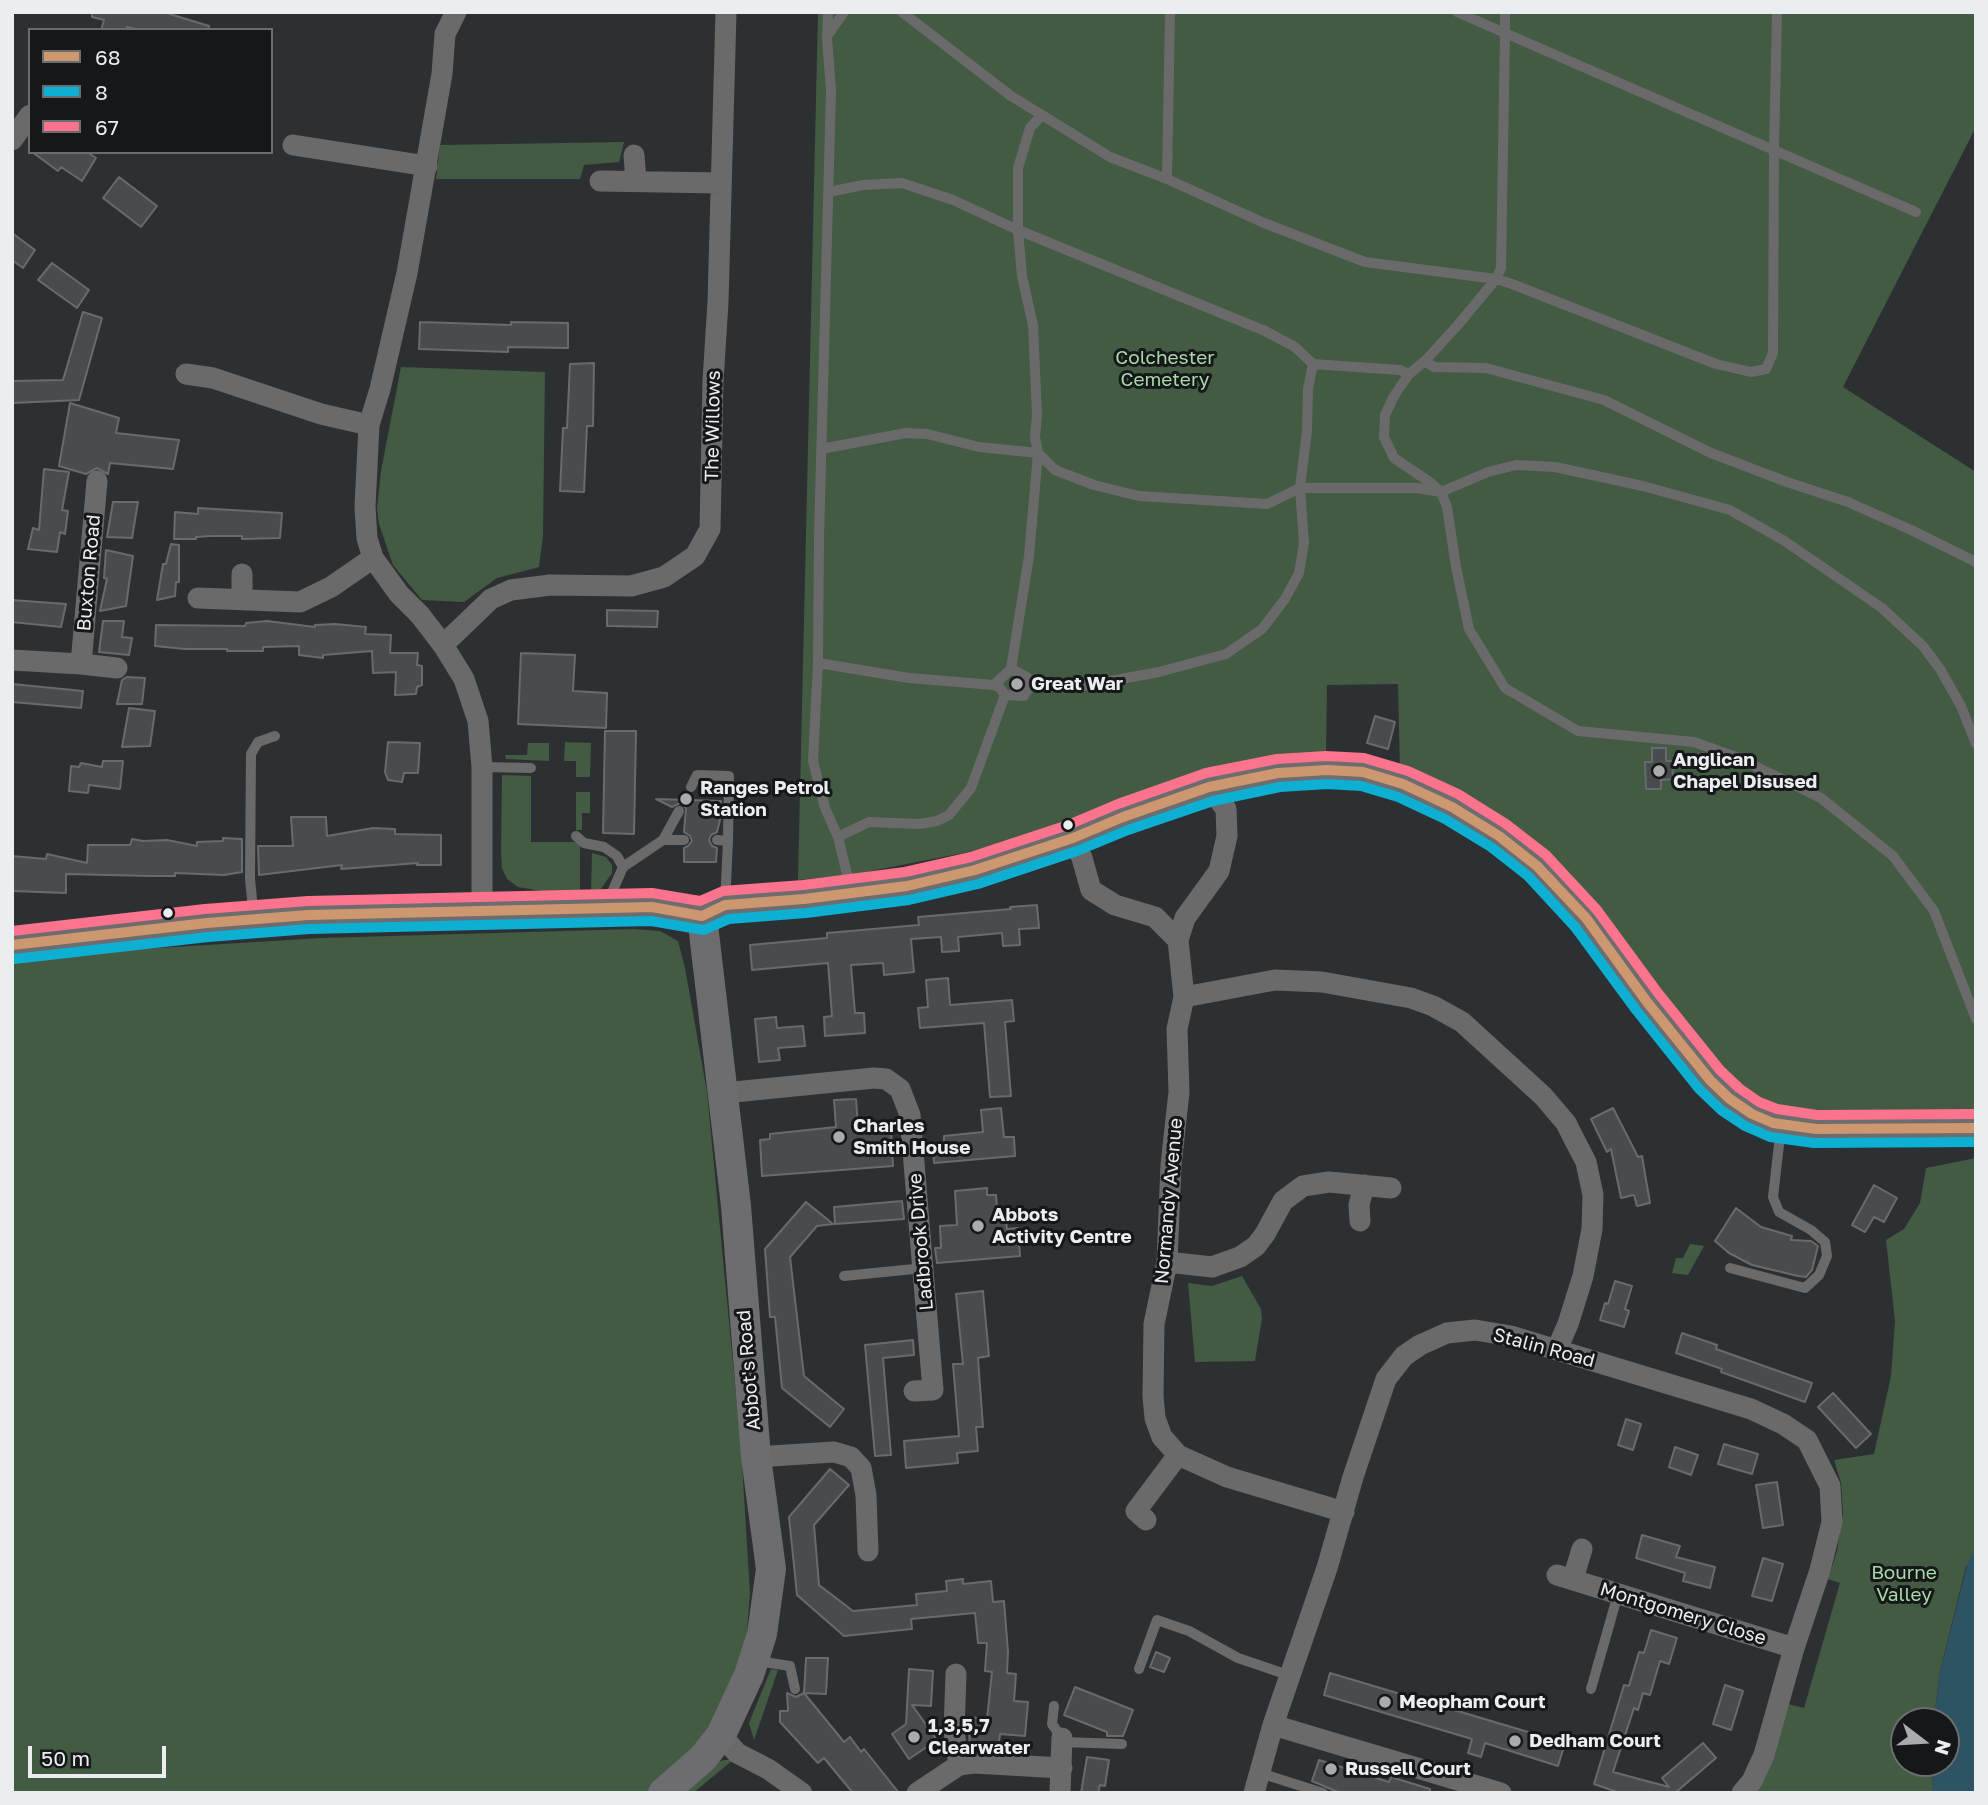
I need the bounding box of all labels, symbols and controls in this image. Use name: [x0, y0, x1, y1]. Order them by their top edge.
legend: [28, 28, 273, 154]
text: 68: [95, 44, 121, 70]
text: 8: [95, 79, 108, 105]
text: 67: [95, 114, 119, 140]
park label: Colchester Cemetery: [1115, 347, 1215, 391]
street label: The Willows: [701, 370, 725, 482]
street label: Buxton Road: [73, 514, 105, 632]
place label: Great War: [1031, 673, 1123, 695]
marker: Great War: [1009, 676, 1025, 692]
place label: Anglican Chapel Disused: [1673, 749, 1817, 793]
marker: Anglican Chapel Disused: [1651, 763, 1667, 779]
place label: Ranges Petrol Station: [700, 777, 830, 821]
marker: Ranges Petrol Station: [678, 791, 694, 807]
unlabelled marker: [1061, 818, 1075, 832]
unlabelled marker: [161, 906, 175, 920]
place label: Charles Smith House: [853, 1115, 970, 1159]
street label: Normandy Avenue: [1150, 1117, 1188, 1285]
marker: Charles Smith House: [831, 1129, 847, 1145]
street label: Ladbrook Drive: [904, 1172, 938, 1312]
place label: Abbots Activity Centre: [992, 1204, 1132, 1248]
marker: Abbots Activity Centre: [970, 1218, 986, 1234]
street label: Abbot's Road: [732, 1309, 766, 1431]
street label: Stalin Road: [1491, 1323, 1597, 1373]
park label: Bourne Valley: [1871, 1562, 1937, 1606]
street label: Montgomery Close: [1597, 1578, 1769, 1650]
place label: Meopham Court: [1399, 1691, 1546, 1713]
marker: Meopham Court: [1377, 1694, 1393, 1710]
north arrow: [1890, 1707, 1960, 1777]
place label: 1,3,5,7 Clearwater: [928, 1715, 1030, 1759]
marker: 1,3,5,7 Clearwater: [906, 1729, 922, 1745]
place label: Dedham Court: [1529, 1730, 1661, 1752]
scale bar: [32, 1731, 170, 1775]
marker: Dedham Court: [1507, 1733, 1523, 1749]
text: N: [1931, 1737, 1957, 1758]
text: 50 m: [41, 1745, 90, 1771]
place label: Russell Court: [1345, 1758, 1471, 1780]
marker: Russell Court: [1323, 1761, 1339, 1777]

